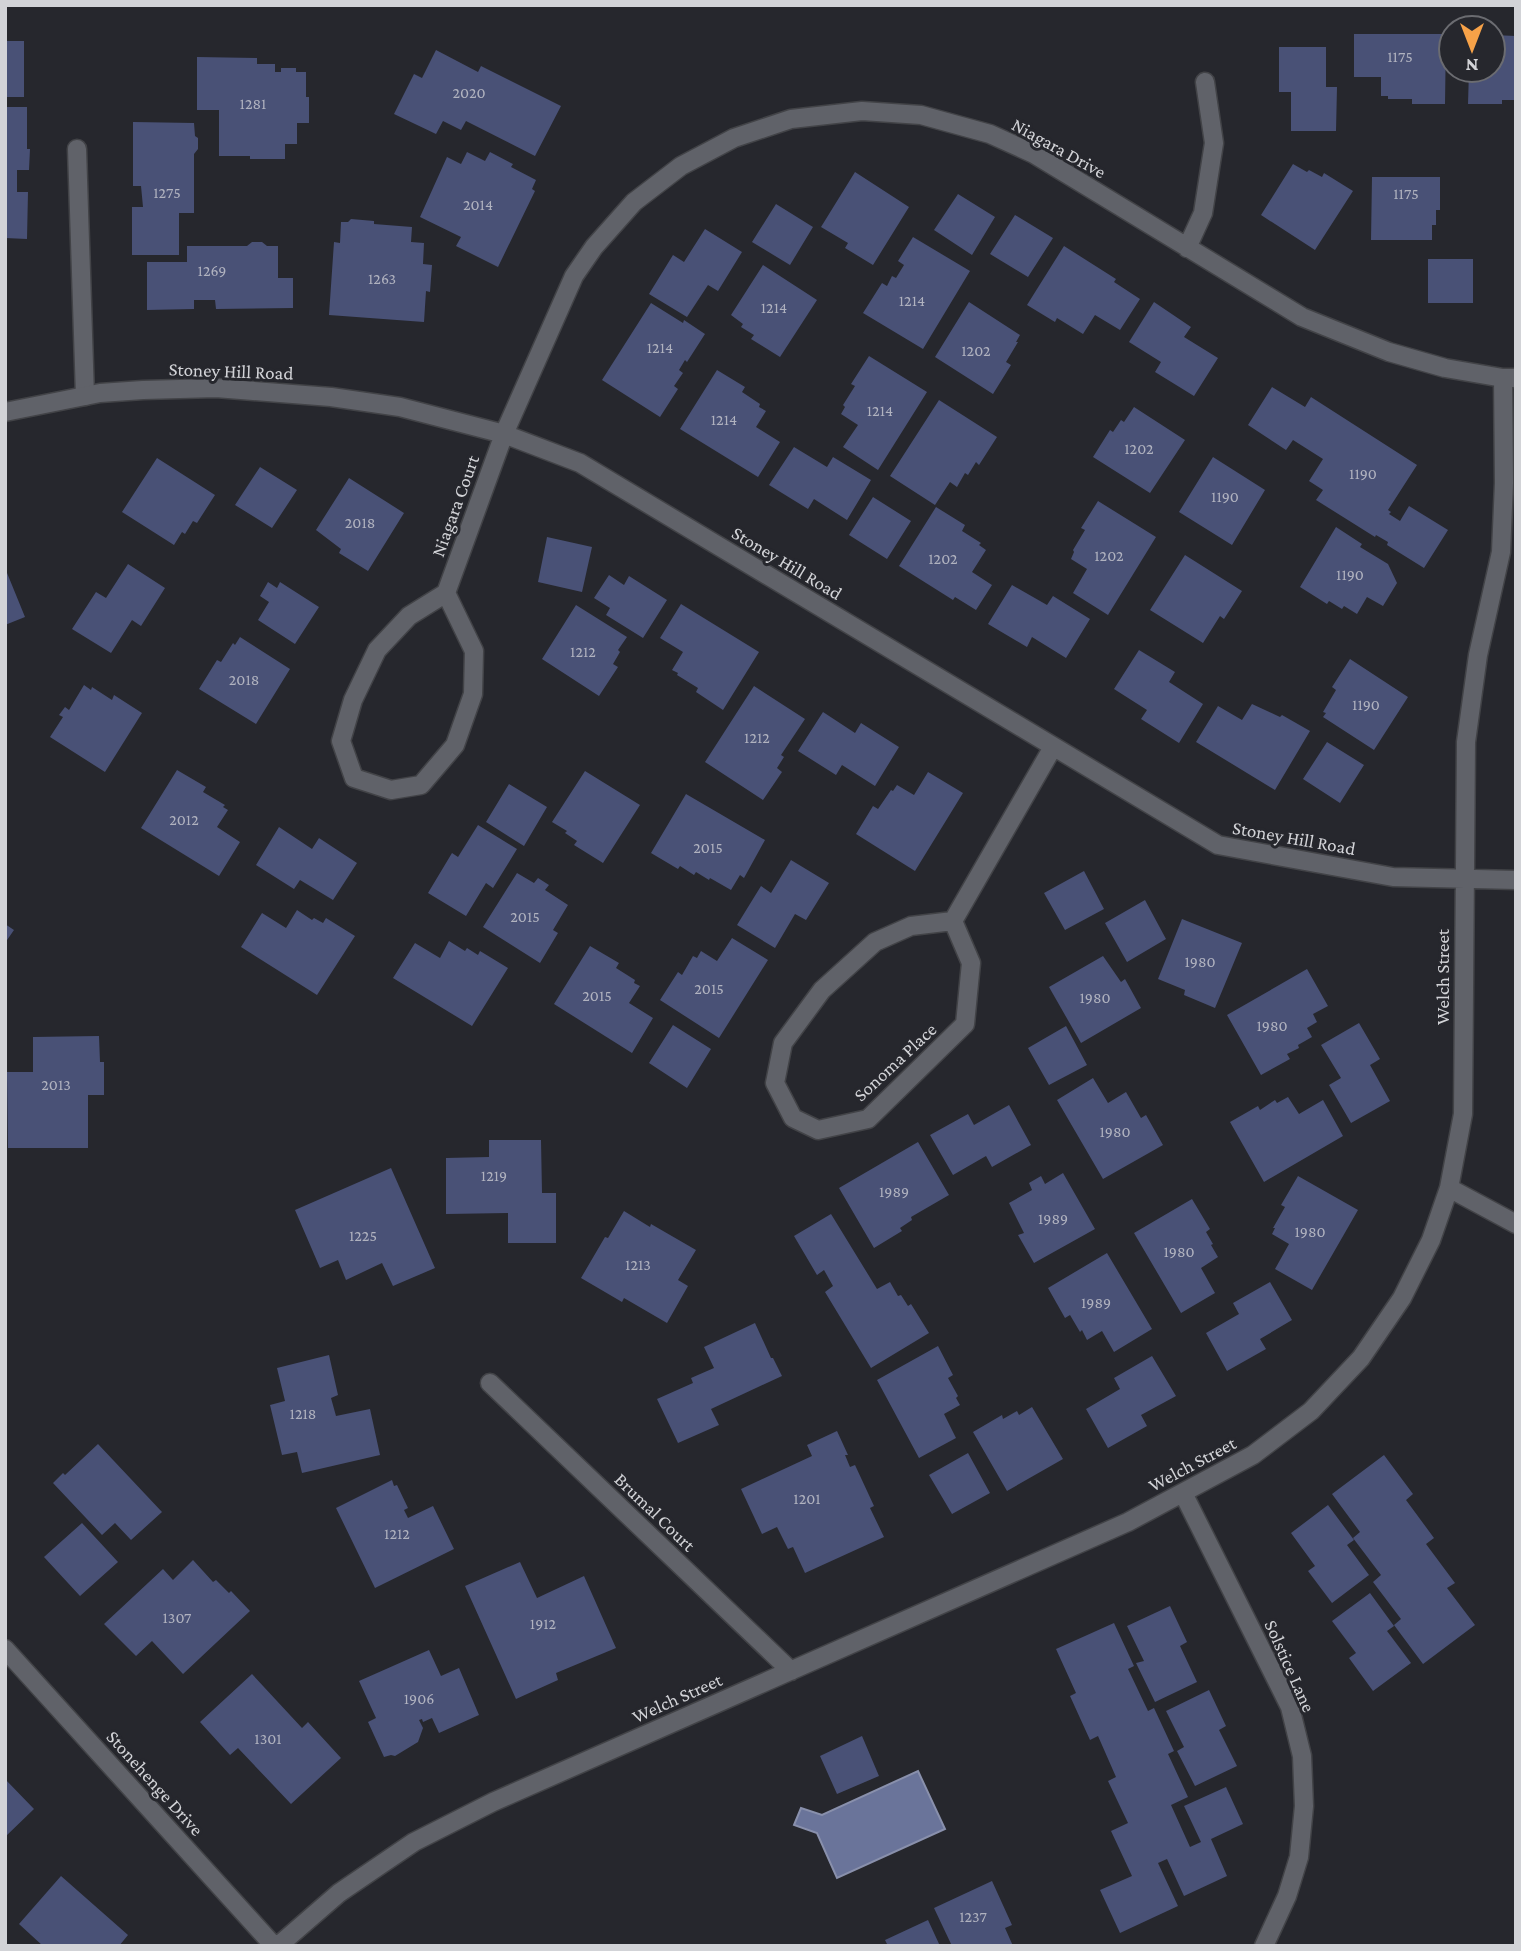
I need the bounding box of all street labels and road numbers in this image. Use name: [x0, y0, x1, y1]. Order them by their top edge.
street label: Niagara Drive: [1008, 114, 1110, 182]
street label: Stoney Hill Road: [168, 358, 294, 384]
street label: Niagara Court: [427, 452, 483, 560]
street label: Stoney Hill Road: [728, 522, 846, 604]
street label: Stoney Hill Road: [1231, 817, 1357, 859]
street label: Welch Street: [1432, 928, 1453, 1025]
street label: Sonoma Place: [849, 1018, 941, 1106]
street label: Welch Street: [1145, 1432, 1240, 1496]
street label: Brumal Court: [610, 1468, 700, 1556]
street label: Solstice Lane: [1260, 1617, 1320, 1715]
street label: Welch Street: [629, 1669, 726, 1727]
street label: Stonehenge Drive: [102, 1726, 208, 1840]

